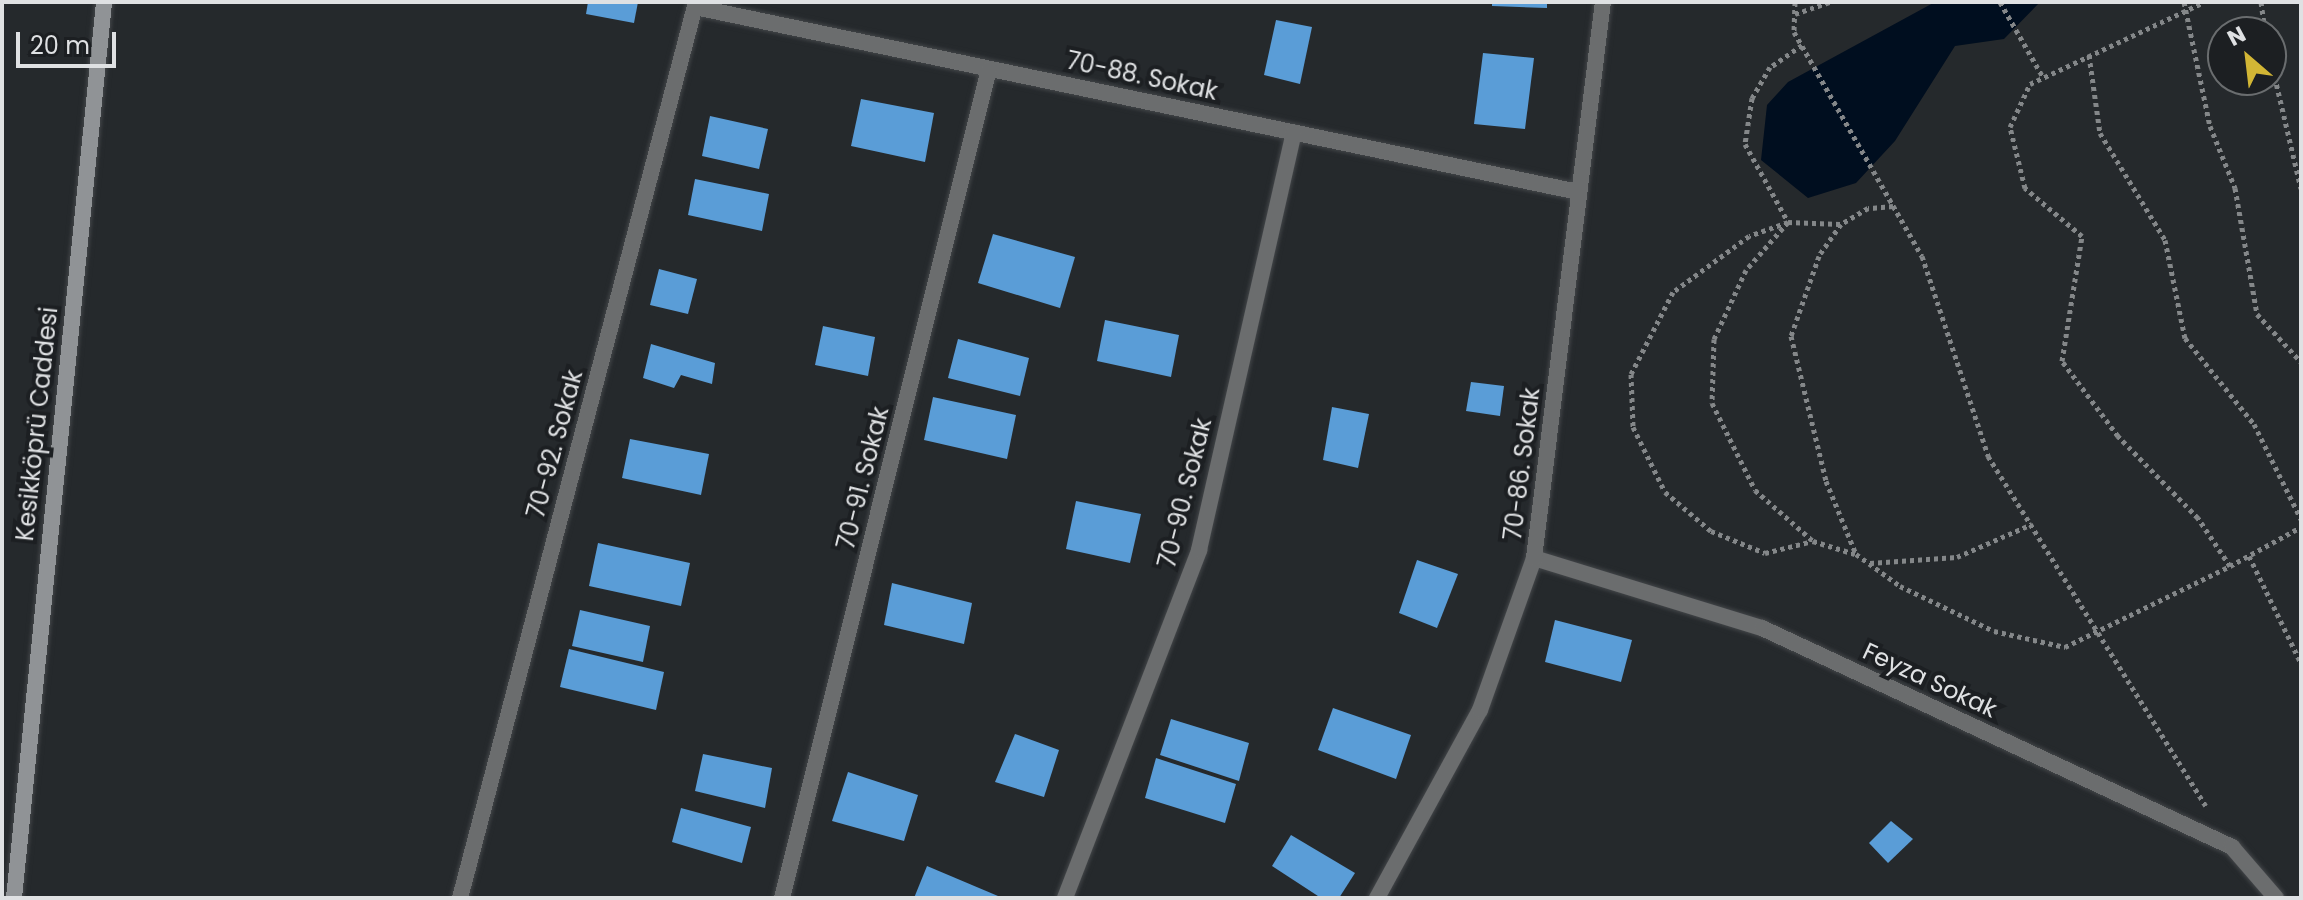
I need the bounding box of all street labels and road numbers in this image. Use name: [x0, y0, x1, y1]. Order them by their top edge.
street label: 70-88. Sokak: [1064, 46, 1220, 106]
street label: Kesikköprü Caddesi: [10, 306, 64, 542]
street label: 70-92. Sokak: [521, 367, 589, 521]
street label: 70-86. Sokak: [1498, 386, 1546, 542]
street label: 70-91. Sokak: [831, 404, 895, 552]
street label: 70-90. Sokak: [1152, 415, 1218, 571]
street label: Feyza Sokak: [1858, 636, 2002, 724]

